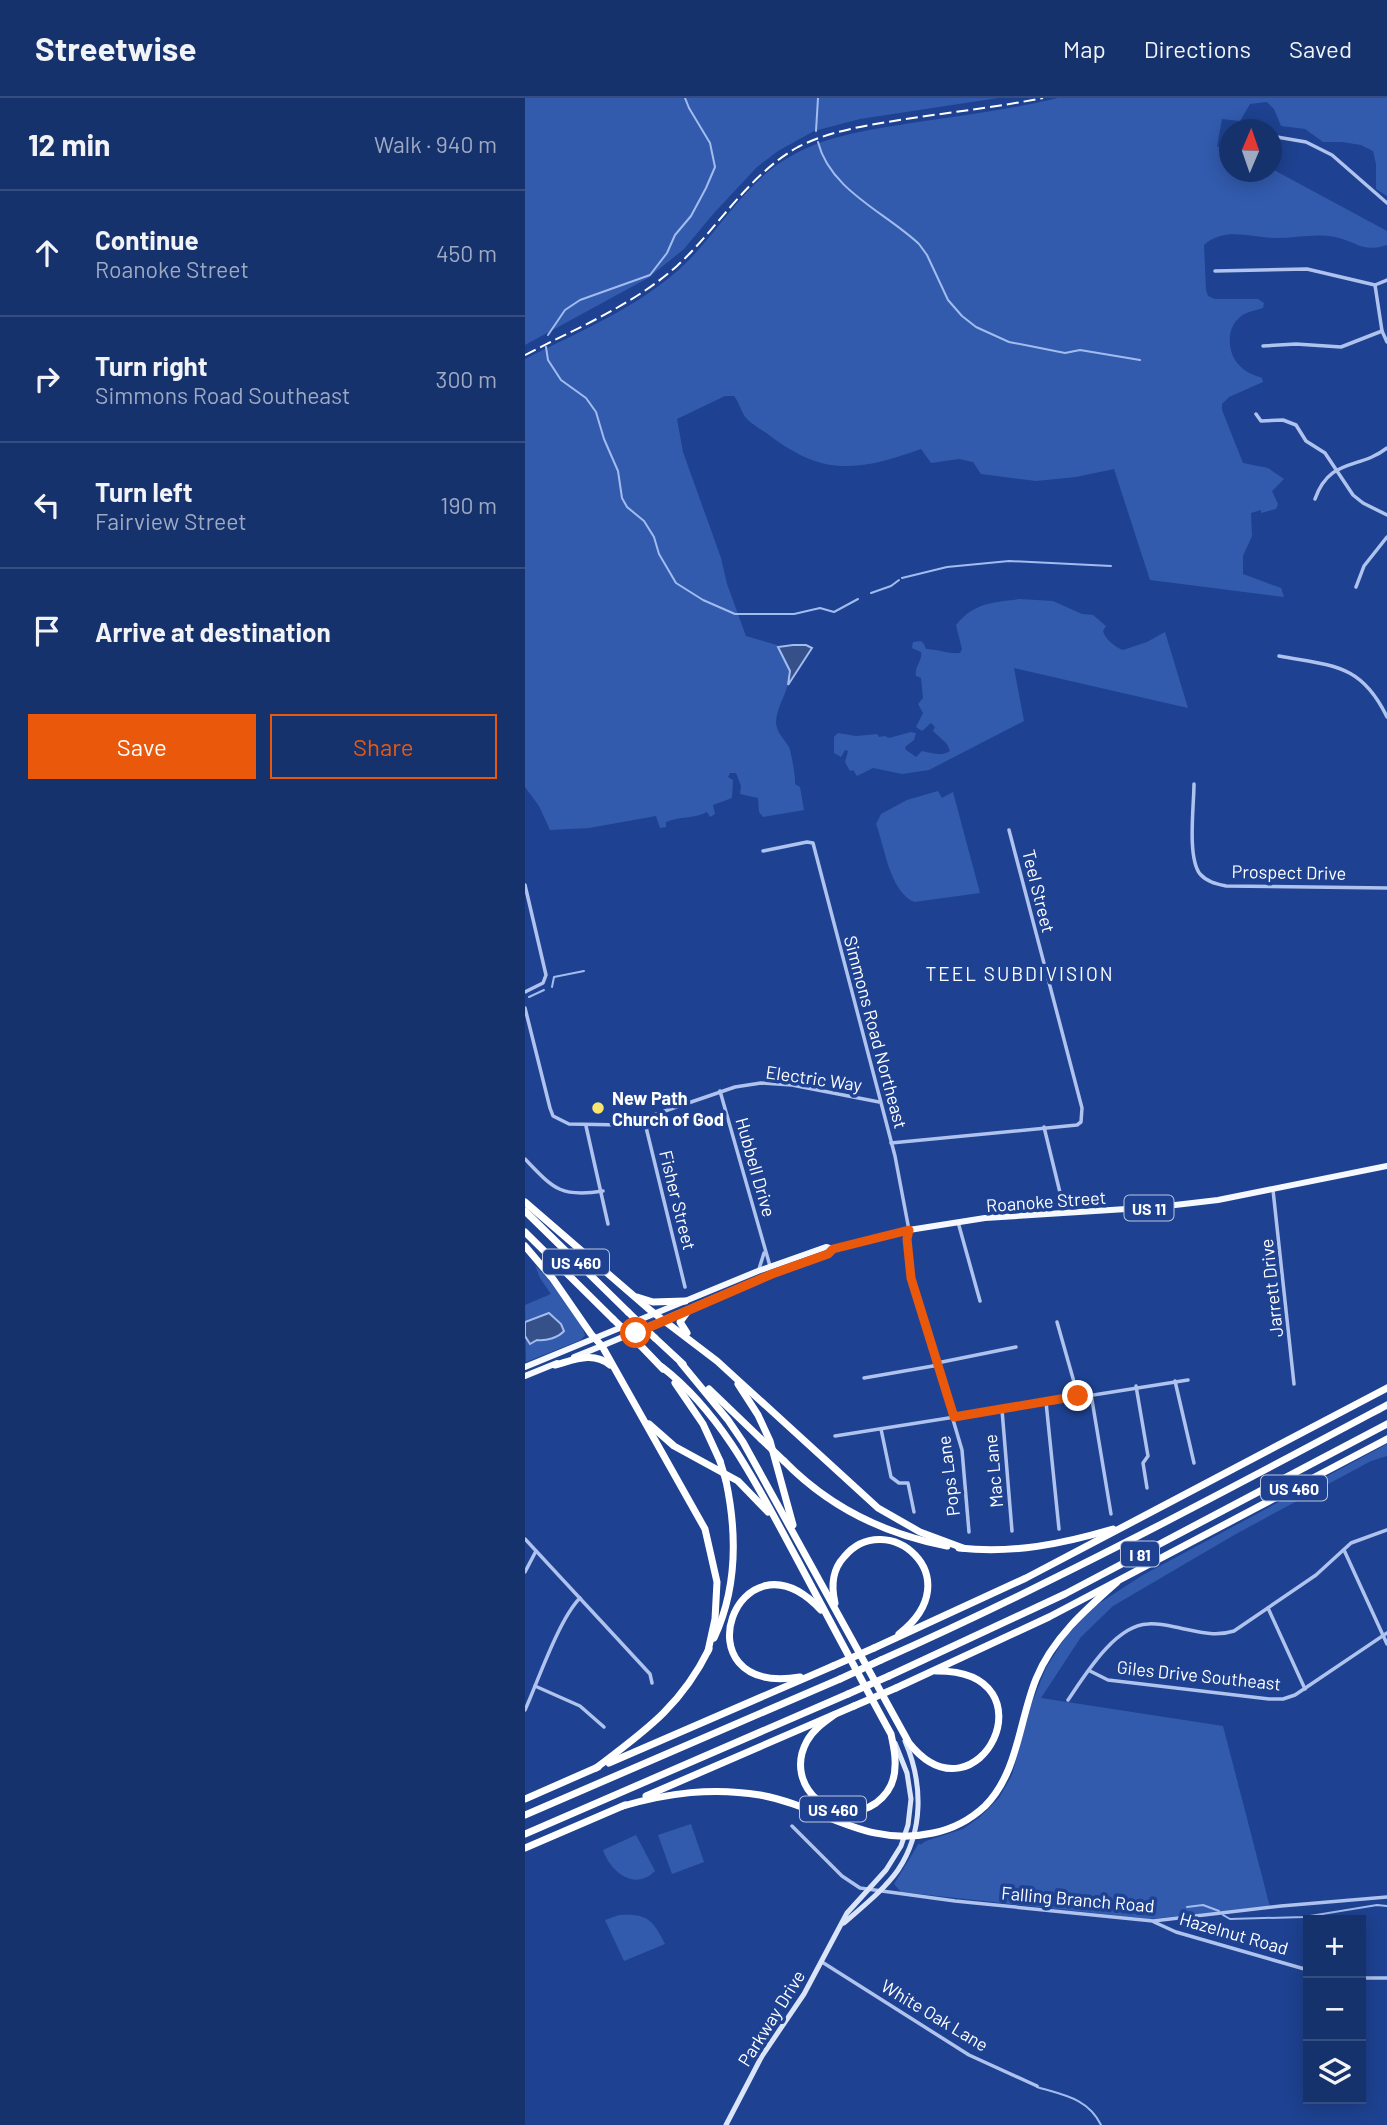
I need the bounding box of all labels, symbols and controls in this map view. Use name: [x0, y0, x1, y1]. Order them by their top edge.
text: Streetwise: [35, 28, 196, 68]
text: Map: [1063, 34, 1106, 63]
text: Directions: [1144, 34, 1251, 63]
text: Saved: [1289, 34, 1352, 63]
north arrow: [1219, 119, 1282, 182]
text: 12 min: [28, 126, 111, 162]
text: Walk · 940 m: [374, 130, 497, 158]
text: Continue: [95, 224, 199, 255]
icon: ahead: [28, 234, 66, 272]
text: 450 m: [436, 239, 497, 267]
text: Roanoke Street: [95, 255, 249, 283]
text: Turn right: [95, 350, 208, 381]
icon: right: [28, 360, 66, 398]
text: 300 m: [436, 365, 497, 393]
text: Simmons Road Southeast: [95, 381, 350, 409]
text: Turn left: [95, 476, 193, 507]
icon: left: [28, 486, 66, 524]
text: 190 m: [440, 491, 497, 519]
text: Fairview Street: [95, 507, 247, 535]
icon: arrive: [28, 612, 66, 650]
text: Arrive at destination: [95, 616, 331, 647]
button: Save: [28, 714, 256, 779]
button: Share: [270, 714, 497, 779]
street label: Teel Street: [1018, 847, 1060, 935]
street label: Prospect Drive: [1232, 860, 1346, 884]
street label: Simmons Road Northeast: [840, 933, 912, 1131]
district label: TEEL SUBDIVISION: [925, 962, 1115, 985]
street label: Electric Way: [764, 1060, 864, 1096]
place label: New Path Church of God: [612, 1087, 724, 1130]
marker: New Path Church of God: [590, 1100, 606, 1116]
street label: Hubbell Drive: [731, 1115, 781, 1219]
street label: Fisher Street: [655, 1148, 701, 1252]
street label: Roanoke Street: [985, 1186, 1107, 1216]
road number: US 11: [1125, 1196, 1173, 1220]
street label: Jarrett Drive: [1255, 1238, 1287, 1338]
road number: US 460: [543, 1250, 609, 1274]
route start: [620, 1317, 651, 1348]
route end: [1062, 1380, 1093, 1411]
street label: Mac Lane: [979, 1433, 1007, 1509]
street label: Pops Lane: [932, 1434, 964, 1518]
road number: US 460: [1261, 1476, 1327, 1500]
road number: I 81: [1121, 1542, 1159, 1566]
street label: Giles Drive Southeast: [1116, 1655, 1282, 1695]
road number: US 460: [800, 1796, 866, 1821]
street label: Falling Branch Road: [1000, 1881, 1156, 1917]
street label: Hazelnut Road: [1177, 1907, 1291, 1959]
map controls: [1303, 1915, 1366, 2104]
button: +: [1303, 1915, 1366, 1978]
street label: Parkway Drive: [733, 1966, 809, 2070]
street label: White Oak Lane: [877, 1974, 993, 2056]
button: −: [1303, 1978, 1366, 2041]
button: layers: [1303, 2041, 1366, 2104]

